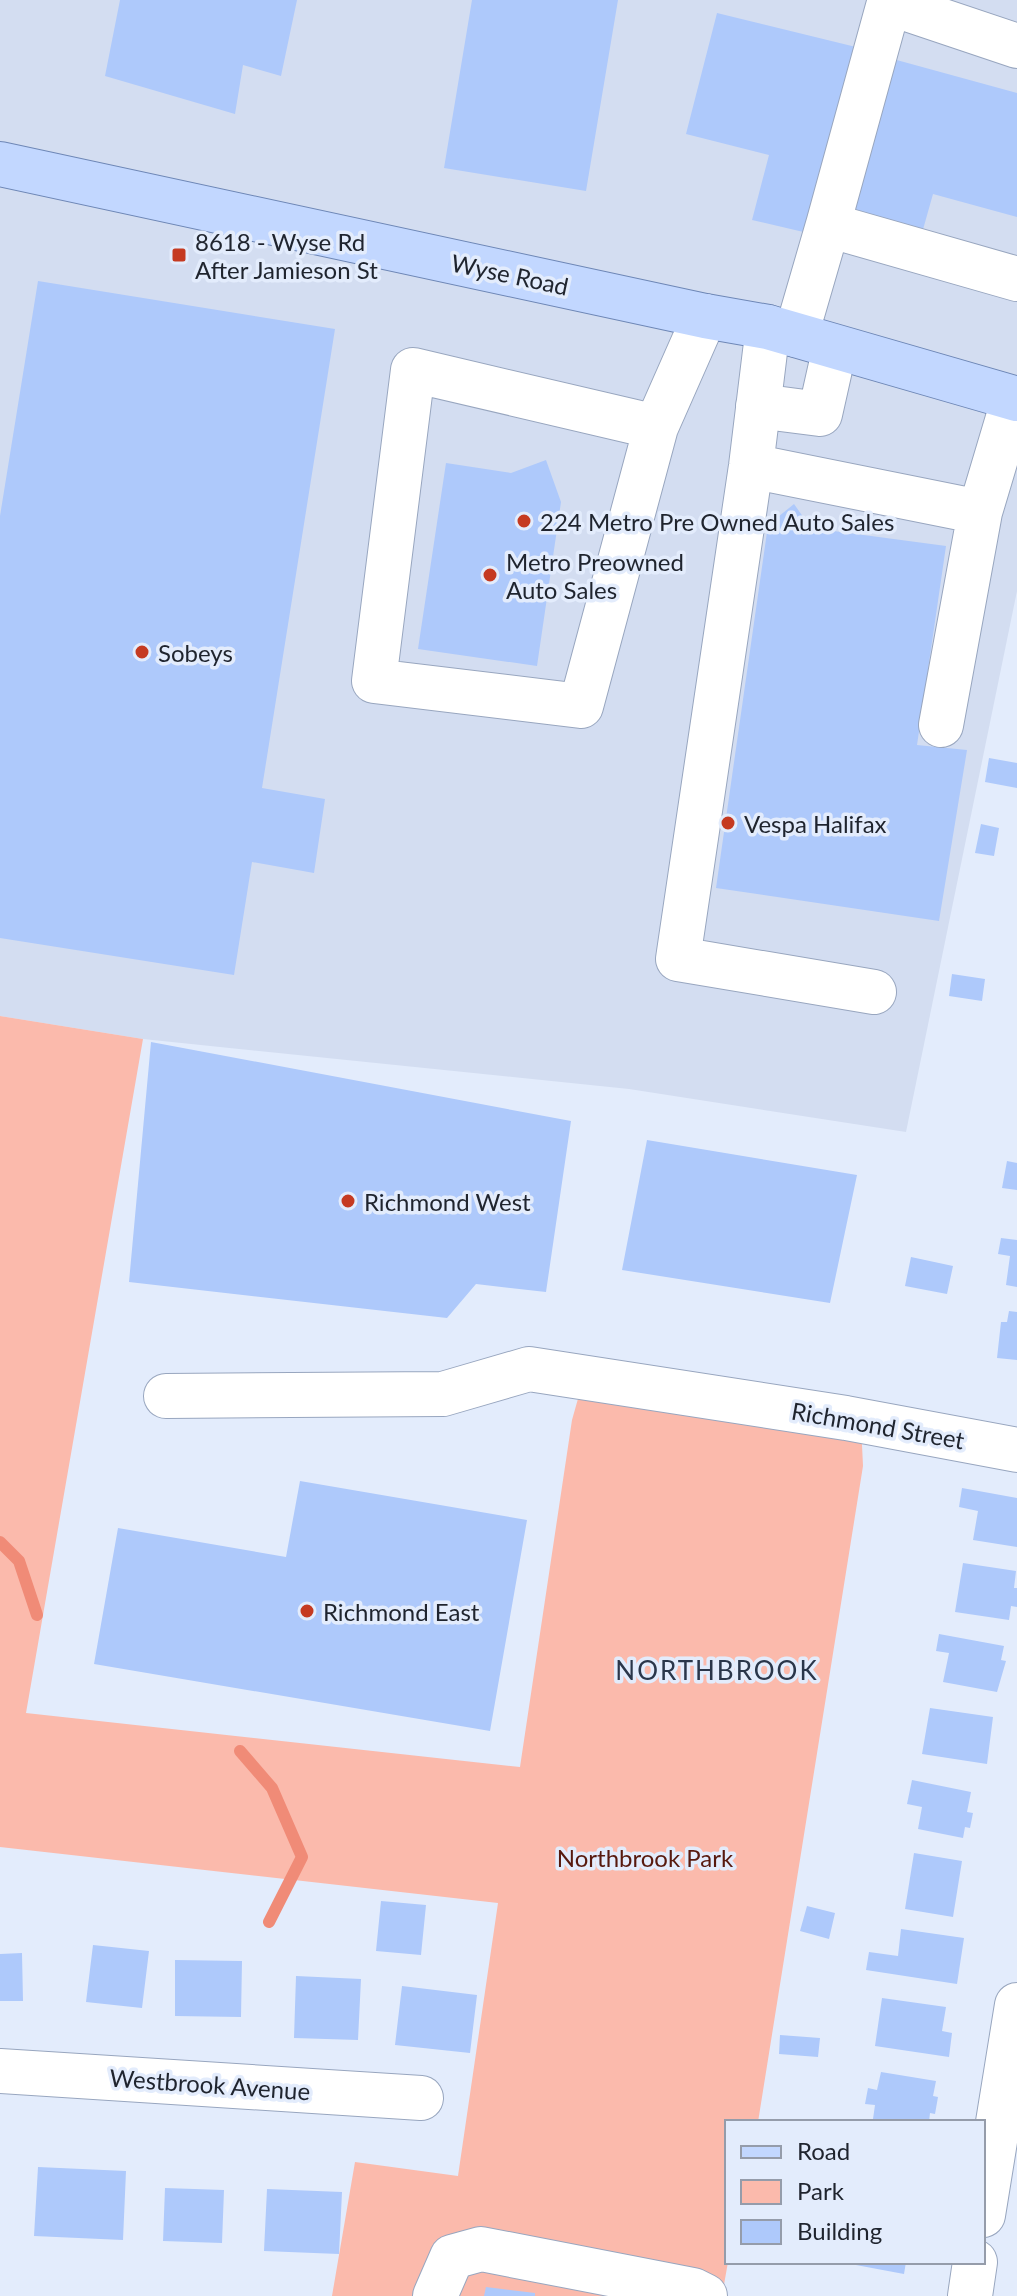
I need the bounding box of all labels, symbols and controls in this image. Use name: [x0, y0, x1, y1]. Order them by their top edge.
place label: 8618 - Wyse Rd After Jamieson St: [195, 227, 378, 284]
marker: 8618 - Wyse Rd After Jamieson St: [170, 246, 188, 264]
street label: Wyse Road: [449, 247, 571, 301]
place label: 224 Metro Pre Owned Auto Sales: [540, 507, 894, 536]
marker: 224 Metro Pre Owned Auto Sales: [515, 512, 533, 530]
place label: Metro Preowned Auto Sales: [506, 547, 684, 604]
marker: Metro Preowned Auto Sales: [481, 566, 499, 584]
place label: Sobeys: [158, 638, 233, 667]
marker: Sobeys: [133, 643, 151, 661]
place label: Vespa Halifax: [744, 809, 887, 838]
marker: Vespa Halifax: [719, 814, 737, 832]
place label: Richmond West: [364, 1187, 531, 1216]
marker: Richmond West: [339, 1192, 357, 1210]
street label: Richmond Street: [789, 1396, 967, 1455]
place label: Richmond East: [323, 1597, 480, 1626]
marker: Richmond East: [298, 1602, 316, 1620]
district label: NORTHBROOK: [615, 1654, 819, 1686]
park label: Northbrook Park: [557, 1843, 734, 1872]
street label: Westbrook Avenue: [109, 2063, 311, 2105]
legend: [725, 2120, 985, 2264]
text: Road: [797, 2136, 850, 2165]
text: Park: [797, 2176, 845, 2205]
text: Building: [797, 2216, 882, 2245]

